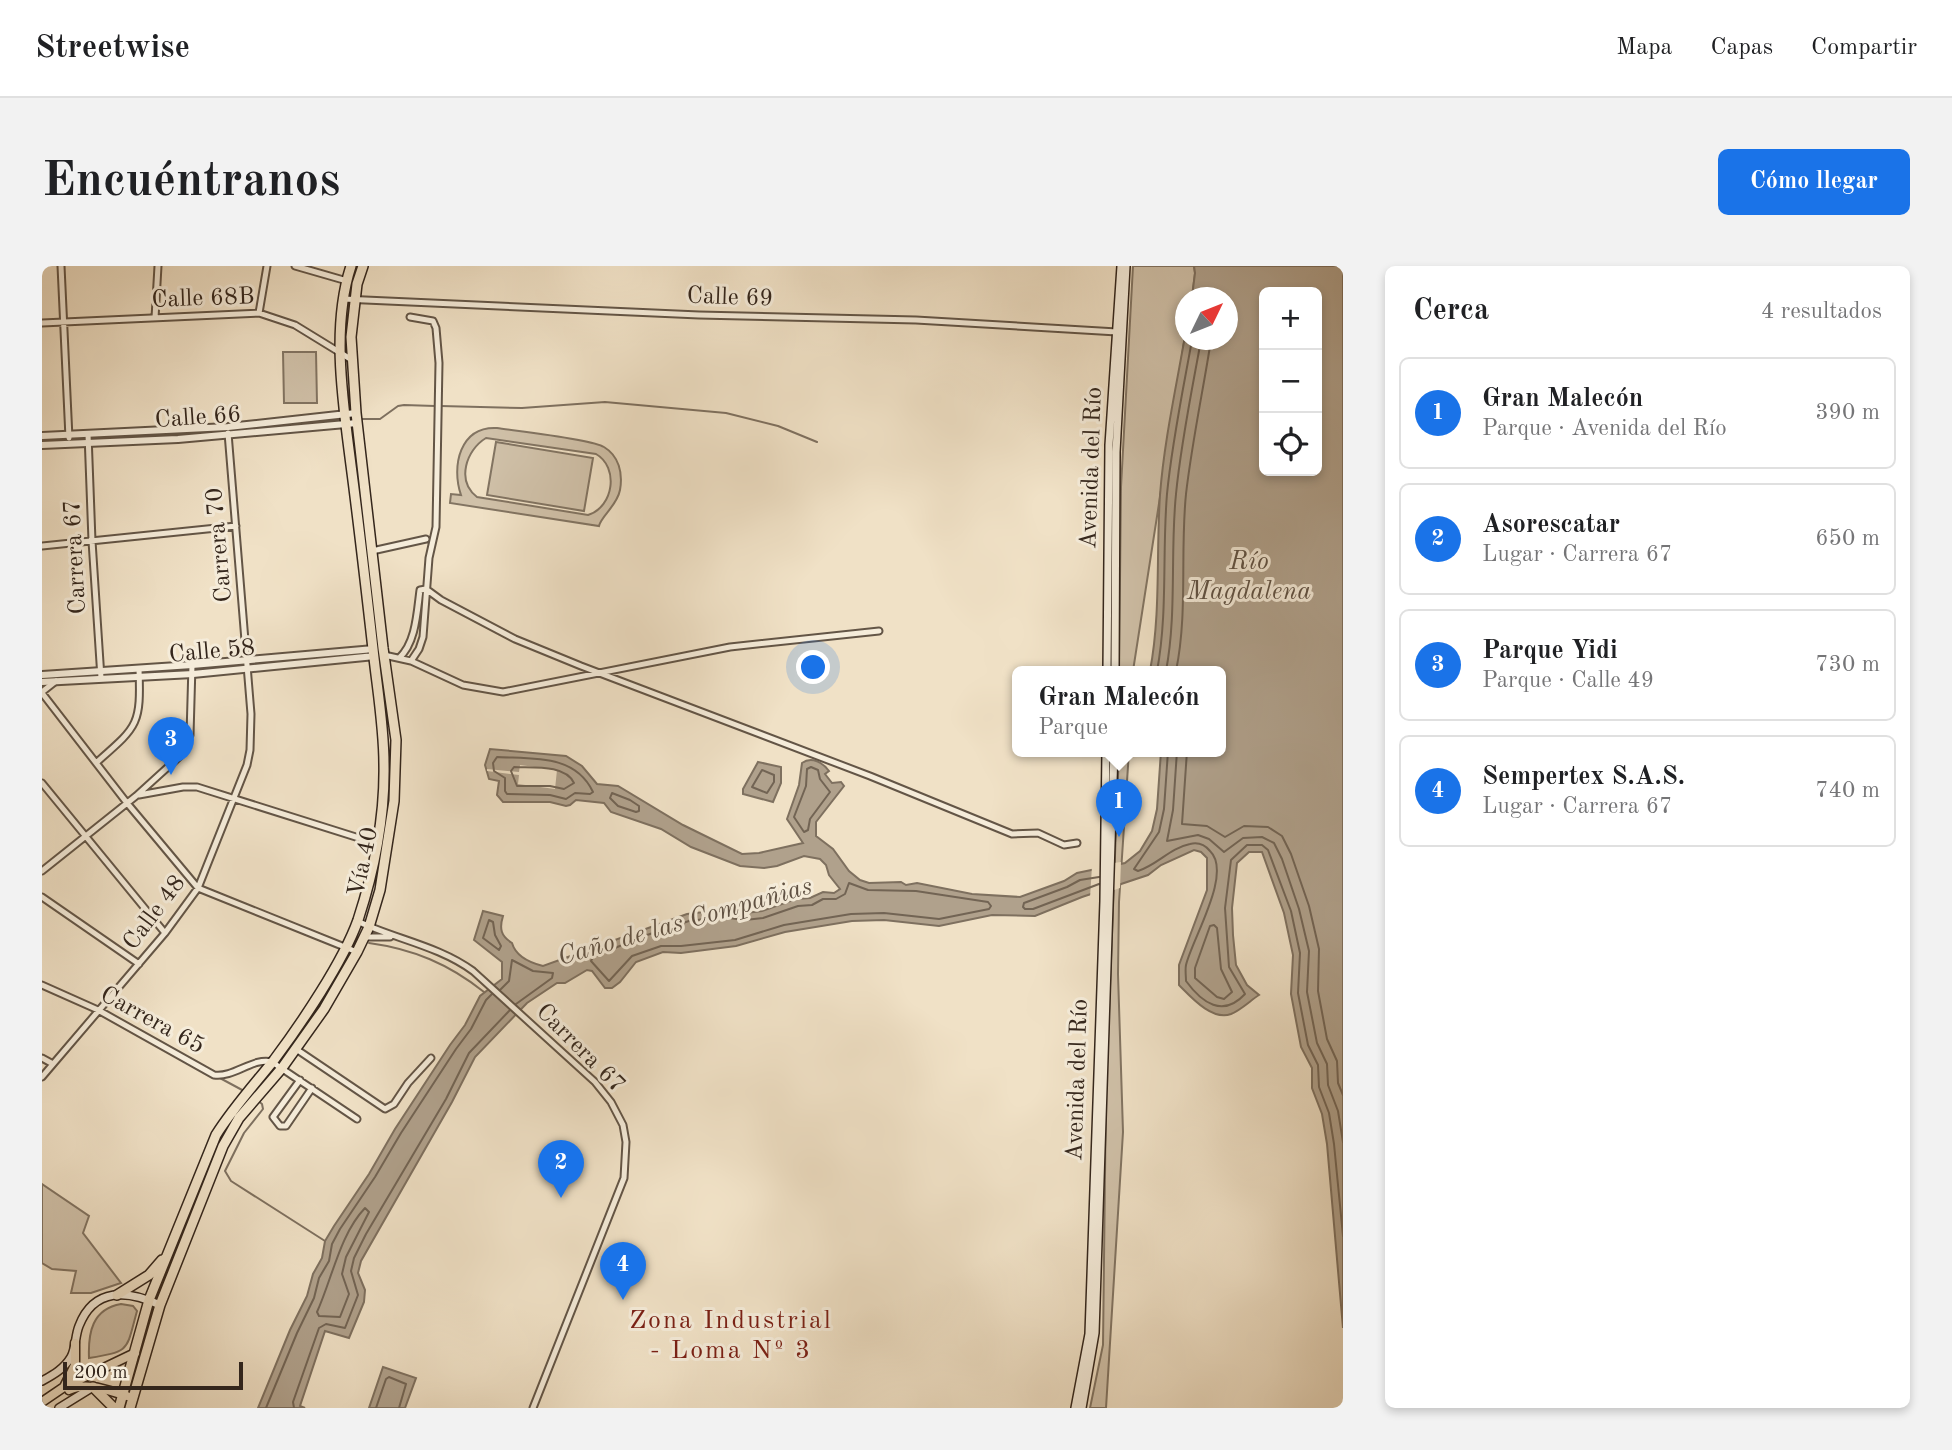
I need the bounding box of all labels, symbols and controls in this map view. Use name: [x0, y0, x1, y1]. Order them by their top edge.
text: Streetwise: [35, 32, 190, 65]
text: Mapa: [1616, 36, 1672, 60]
text: Capas: [1710, 36, 1773, 60]
text: Compartir: [1811, 36, 1917, 60]
button: Cómo llegar: [1718, 149, 1910, 215]
text: Encuéntranos: [42, 158, 340, 207]
street label: Calle 69: [686, 284, 774, 312]
street label: Calle 68B: [151, 285, 255, 313]
north arrow: [1175, 287, 1238, 350]
map controls: [1259, 287, 1322, 476]
button: +: [1259, 287, 1322, 350]
text: Cerca: [1413, 296, 1489, 326]
text: 4 resultados: [1761, 300, 1882, 323]
button: −: [1259, 350, 1322, 413]
street label: Avenida del Río: [1077, 386, 1107, 550]
text: Gran Malecón: [1482, 386, 1643, 412]
text: 1: [1431, 401, 1445, 424]
text: 390 m: [1815, 401, 1880, 424]
street label: Calle 66: [154, 403, 242, 433]
button: locate: [1259, 413, 1322, 476]
text: Parque · Avenida del Río: [1482, 417, 1727, 440]
street label: Carrera 70: [203, 487, 237, 603]
street label: Carrera 67: [61, 499, 91, 615]
text: Asorescatar: [1482, 512, 1620, 538]
text: 2: [1431, 527, 1445, 550]
text: 650 m: [1815, 527, 1880, 550]
text: Lugar · Carrera 67: [1482, 543, 1672, 566]
water label: Río Magdalena: [1186, 549, 1311, 605]
street label: Calle 58: [168, 636, 256, 668]
text: Parque Yidi: [1482, 638, 1618, 664]
your location: [796, 650, 830, 684]
text: 3: [1431, 653, 1445, 676]
text: 730 m: [1815, 653, 1880, 676]
popup: [1012, 666, 1226, 757]
text: Parque · Calle 49: [1482, 669, 1654, 692]
text: Gran Malecón: [1038, 685, 1200, 711]
text: Parque: [1038, 716, 1108, 739]
pin: 3: [148, 717, 194, 775]
text: Sempertex S.A.S.: [1482, 764, 1685, 790]
pin: 1: [1096, 779, 1142, 837]
text: 4: [1431, 779, 1445, 802]
text: 740 m: [1815, 779, 1880, 802]
text: Lugar · Carrera 67: [1482, 795, 1672, 818]
street label: Vía 40: [345, 825, 383, 899]
street label: Calle 48: [119, 871, 191, 955]
water label: Caño de las Compañias: [555, 873, 815, 971]
street label: Carrera 65: [96, 983, 208, 1059]
street label: Avenida del Río: [1063, 998, 1093, 1162]
street label: Carrera 67: [531, 1000, 629, 1098]
pin: 2: [538, 1140, 584, 1198]
pin: 4: [600, 1242, 646, 1300]
district label: Zona Industrial - Loma Nº 3: [629, 1308, 833, 1364]
scale bar: [63, 1359, 243, 1391]
text: 200 m: [74, 1364, 127, 1383]

